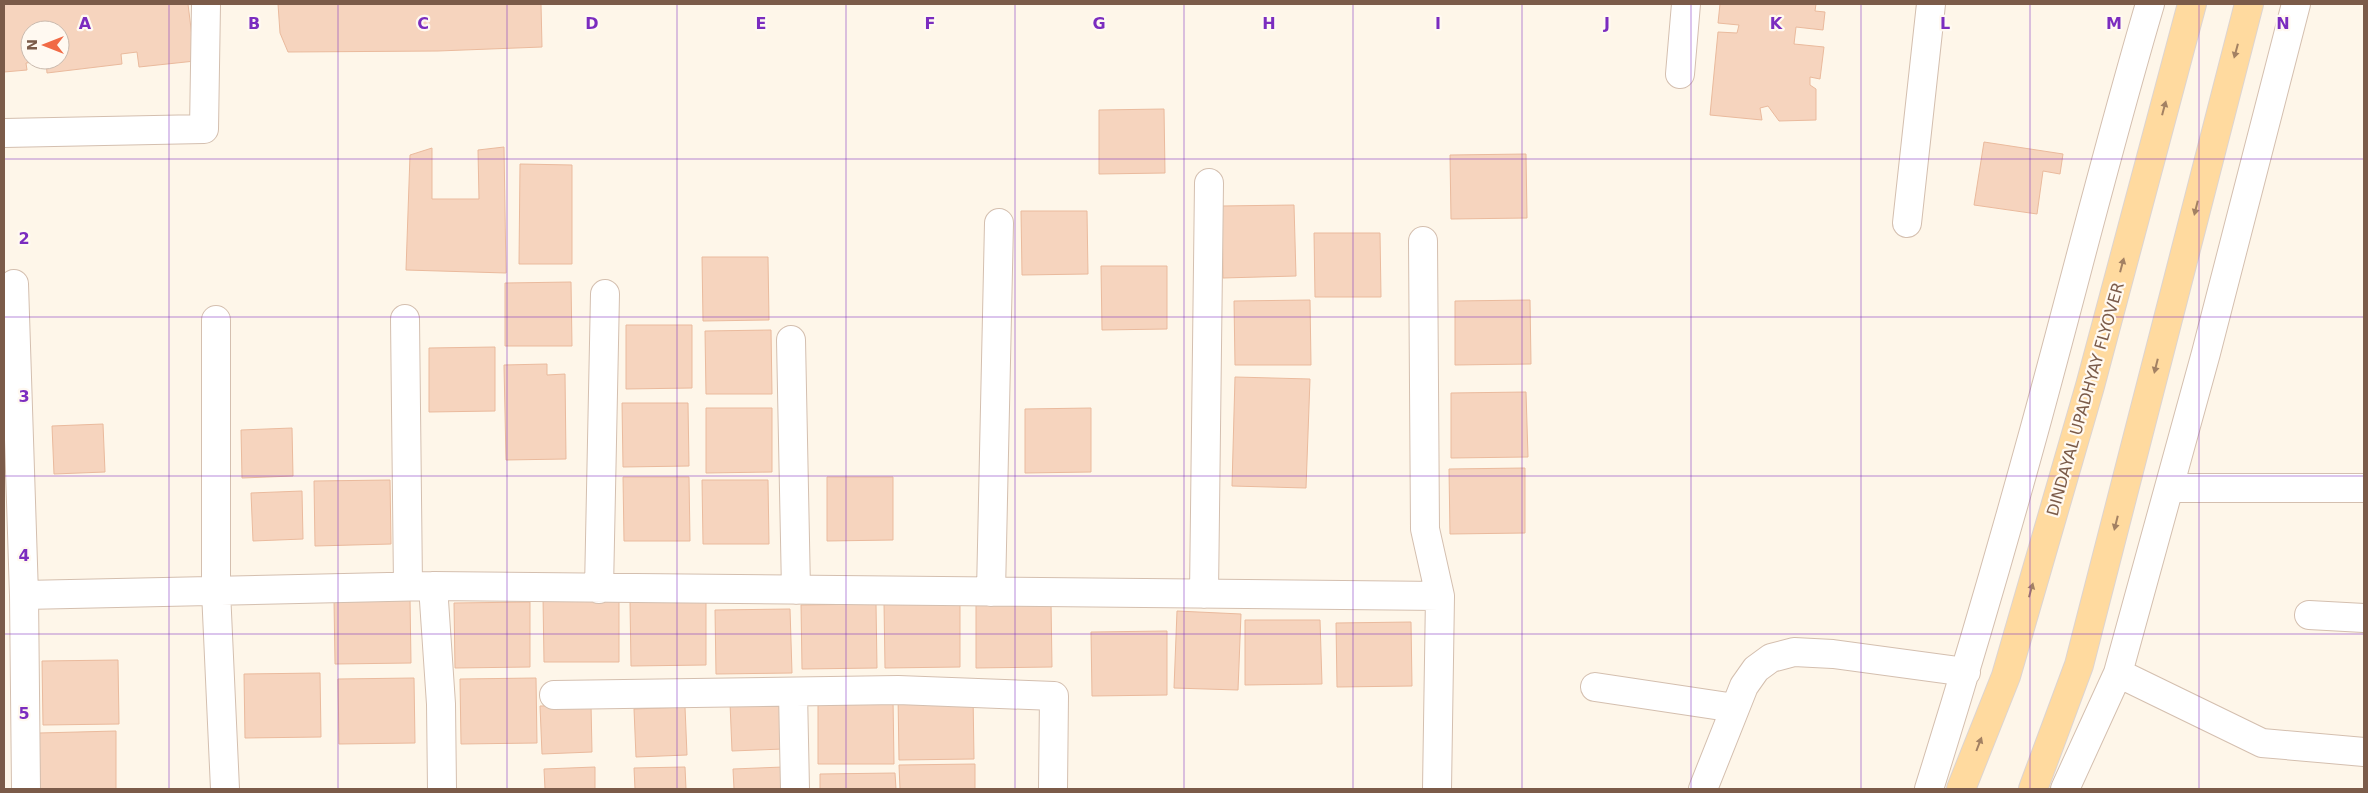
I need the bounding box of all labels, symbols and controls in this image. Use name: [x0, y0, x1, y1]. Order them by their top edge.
text: A: [79, 14, 92, 33]
text: B: [248, 14, 260, 33]
text: C: [417, 14, 429, 33]
text: D: [585, 14, 599, 33]
text: E: [756, 14, 766, 33]
text: F: [925, 14, 935, 33]
text: G: [1092, 14, 1106, 33]
text: H: [1262, 14, 1276, 33]
text: I: [1435, 14, 1441, 33]
text: J: [1603, 14, 1610, 33]
text: K: [1770, 14, 1783, 33]
text: L: [1940, 14, 1950, 33]
text: M: [2106, 14, 2122, 33]
text: N: [2276, 14, 2290, 33]
north arrow: [20, 20, 70, 70]
text: N: [24, 39, 40, 51]
one-way arrow: [2232, 43, 2240, 58]
one-way arrow: [2160, 100, 2168, 115]
one-way arrow: [2192, 201, 2200, 216]
text: 2: [18, 229, 30, 248]
one-way arrow: [2118, 257, 2126, 273]
street label: DINDAYAL UPADHYAY FLYOVER: [2043, 280, 2128, 518]
one-way arrow: [2152, 358, 2160, 373]
text: 3: [18, 387, 30, 406]
one-way arrow: [2111, 516, 2119, 531]
text: 4: [18, 546, 30, 565]
one-way arrow: [2027, 582, 2035, 597]
text: 5: [18, 704, 30, 723]
one-way arrow: [1975, 736, 1983, 751]

